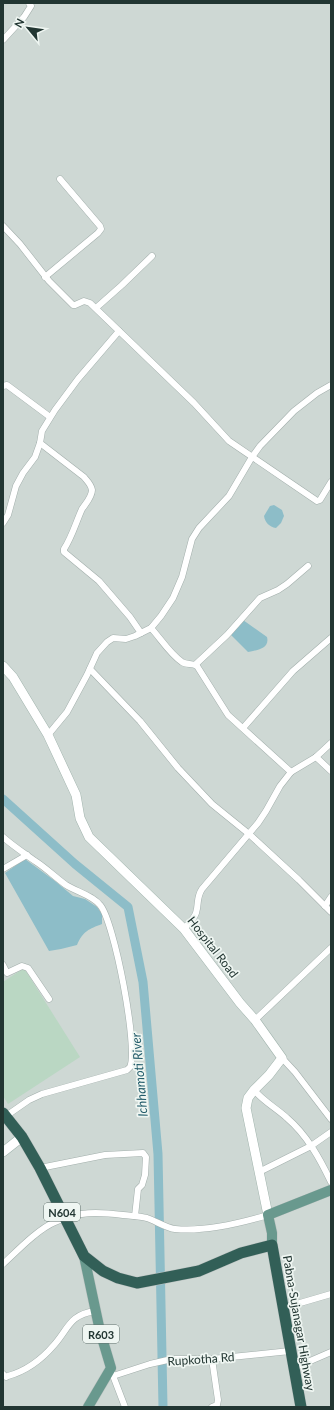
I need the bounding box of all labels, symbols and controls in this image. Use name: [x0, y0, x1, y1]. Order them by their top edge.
north arrow: [8, 8, 48, 48]
text: N: [11, 16, 27, 30]
street label: Hospital Road: [185, 913, 241, 981]
water label: Ichhamoti River: [127, 1032, 151, 1118]
road number: N604: [44, 1203, 80, 1221]
street label: Pabna-Sujanagar Highway: [280, 1254, 318, 1393]
road number: R603: [83, 1325, 119, 1343]
street label: Rupkotha Rd: [167, 1349, 235, 1369]

